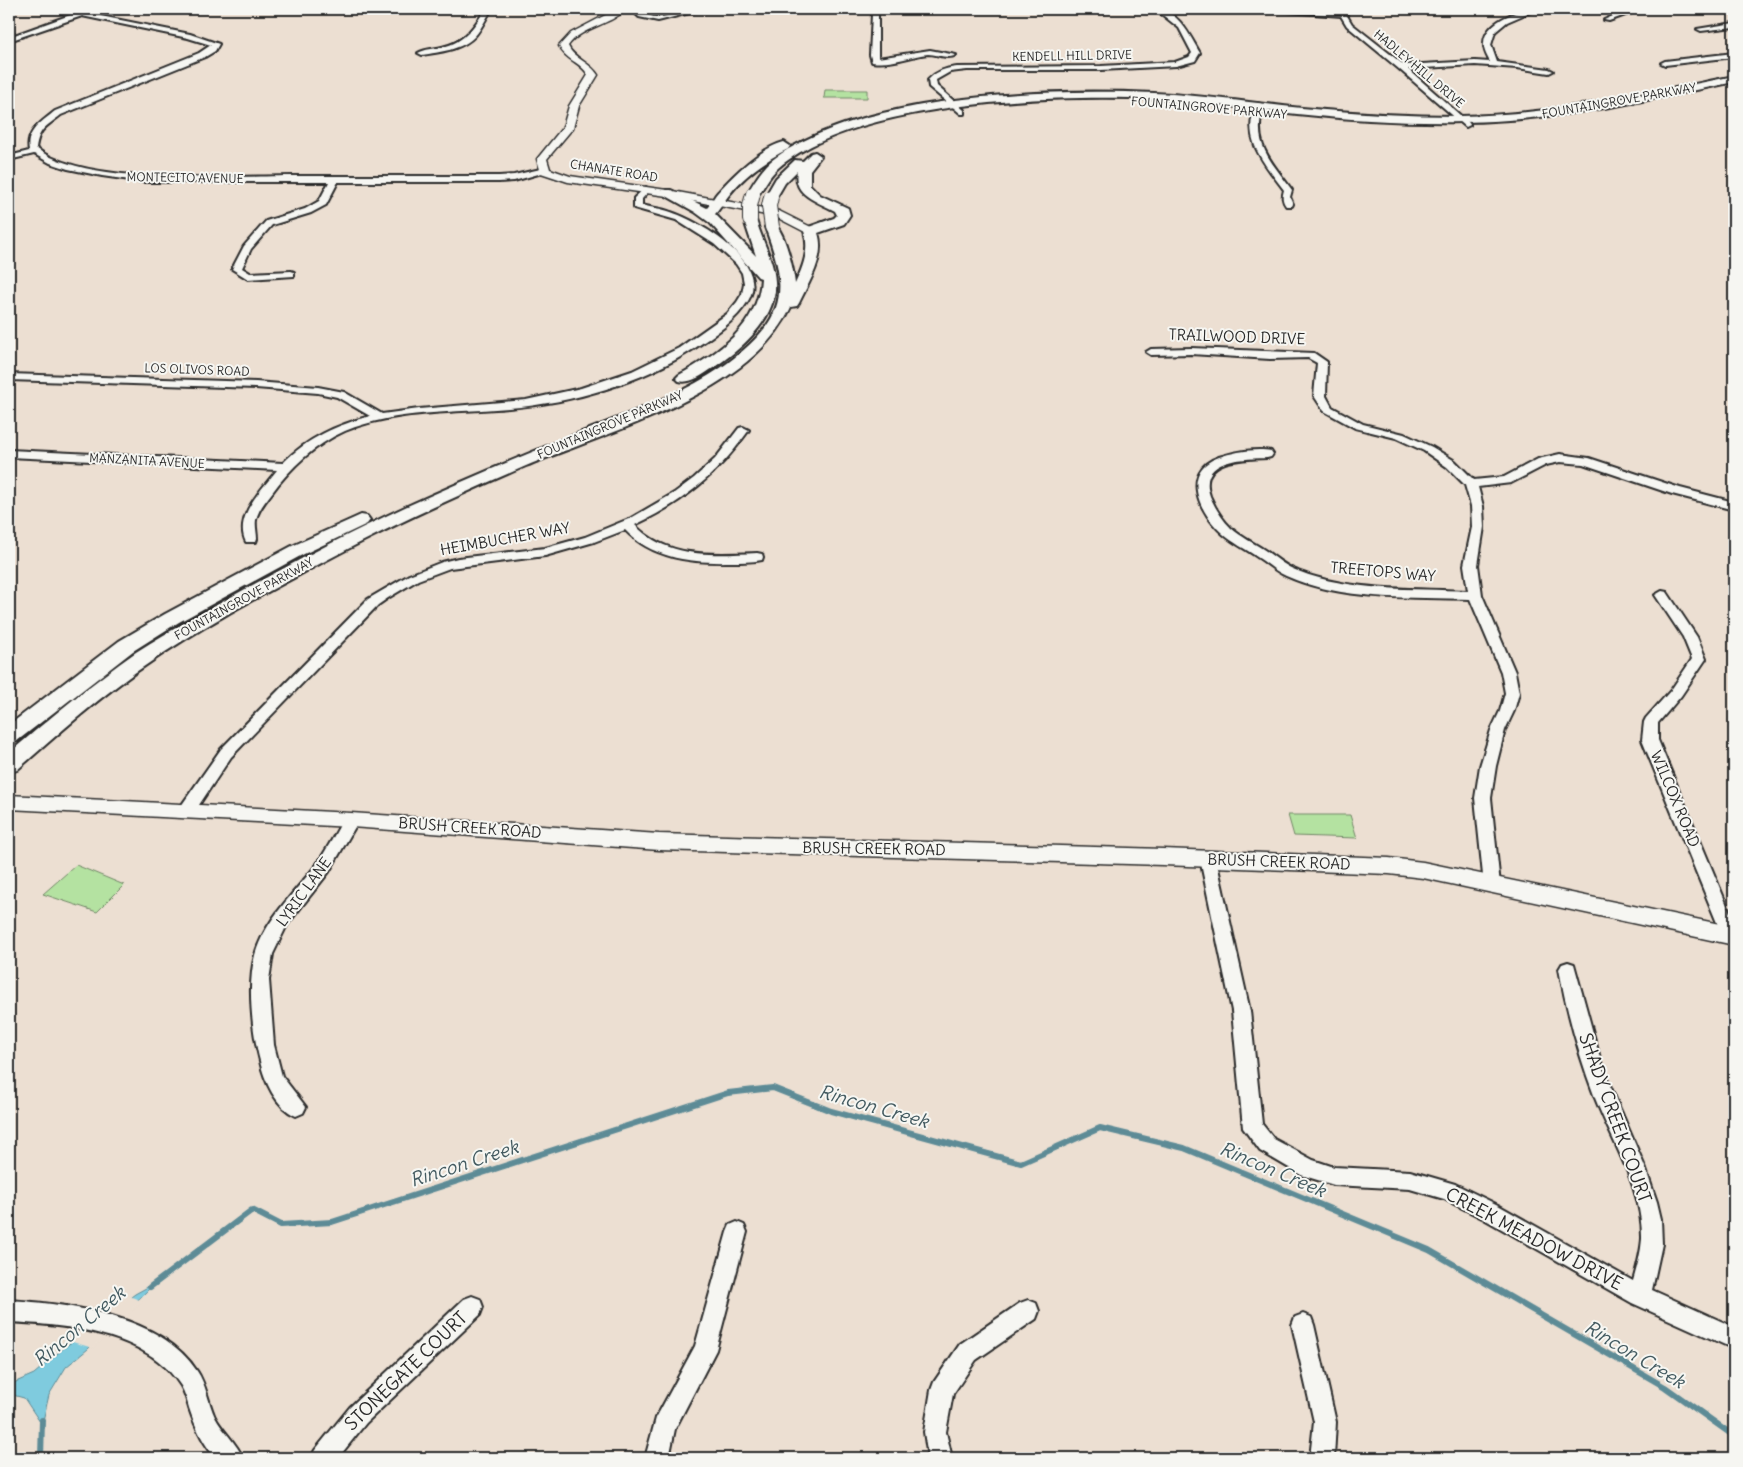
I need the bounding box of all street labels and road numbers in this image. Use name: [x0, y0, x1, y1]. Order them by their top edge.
street label: HADLEY HILL DRIVE: [1371, 26, 1468, 111]
street label: KENDELL HILL DRIVE: [1012, 47, 1132, 64]
street label: FOUNTAINGROVE PARKWAY: [1541, 79, 1698, 121]
street label: FOUNTAINGROVE PARKWAY: [1130, 93, 1288, 122]
street label: CHANATE ROAD: [569, 156, 659, 185]
street label: MONTECITO AVENUE: [126, 169, 244, 186]
street label: TRAILWOOD DRIVE: [1168, 325, 1306, 348]
street label: LOS OLIVOS ROAD: [144, 360, 250, 379]
street label: FOUNTAINGROVE PARKWAY: [535, 387, 685, 462]
street label: MANZANITA AVENUE: [89, 450, 205, 471]
street label: HEIMBUCHER WAY: [439, 518, 572, 559]
street label: FOUNTAINGROVE PARKWAY: [172, 554, 316, 643]
street label: TREETOPS WAY: [1330, 557, 1437, 586]
street label: WILCOX ROAD: [1647, 748, 1704, 850]
street label: BRUSH CREEK ROAD: [398, 813, 542, 842]
street label: BRUSH CREEK ROAD: [802, 838, 946, 859]
street label: BRUSH CREEK ROAD: [1207, 850, 1351, 873]
street label: LYRIC LANE: [272, 853, 335, 930]
street label: SHADY CREEK COURT: [1574, 1030, 1657, 1206]
street label: CREEK MEADOW DRIVE: [1442, 1182, 1627, 1295]
street label: STONEGATE COURT: [339, 1306, 472, 1435]

